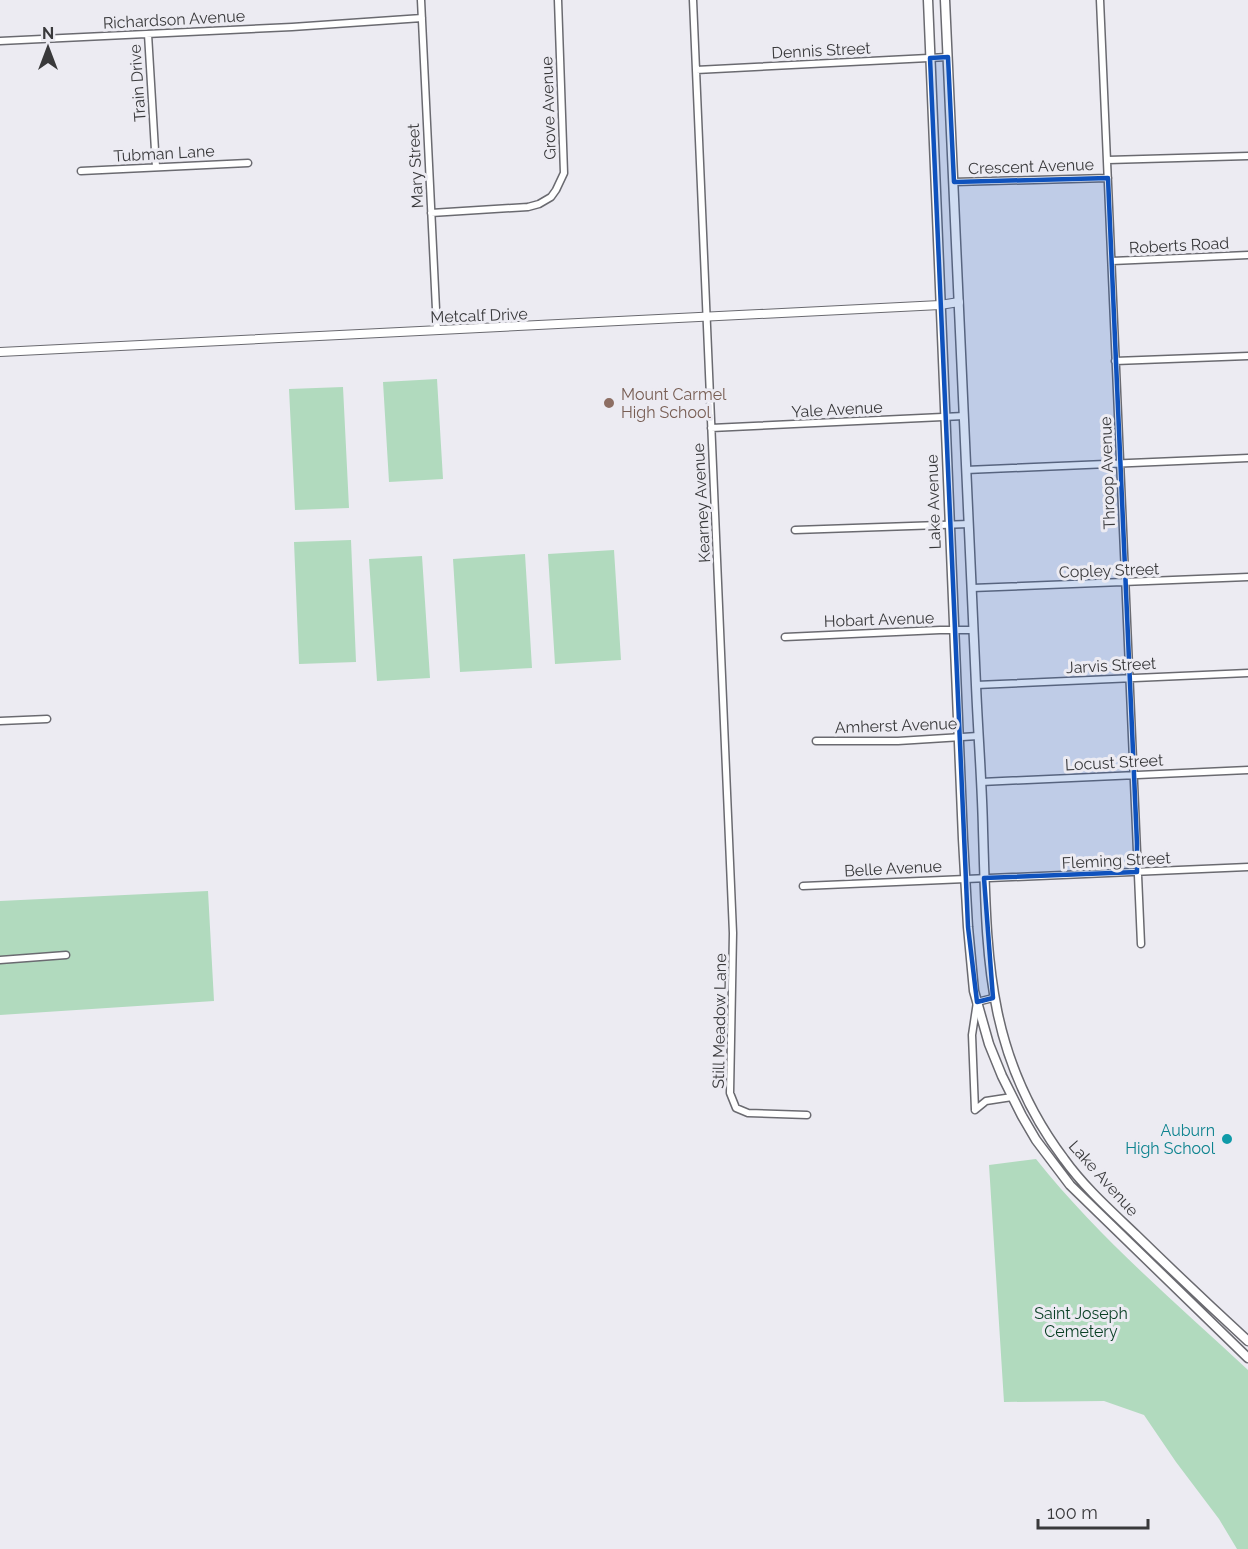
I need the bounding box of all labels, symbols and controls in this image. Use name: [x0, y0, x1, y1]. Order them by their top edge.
street label: Richardson Avenue: [102, 6, 246, 33]
north arrow: [18, 18, 78, 78]
text: N: [42, 24, 54, 43]
street label: Dennis Street: [771, 38, 872, 63]
street label: Train Drive: [125, 44, 150, 122]
street label: Grove Avenue: [537, 56, 560, 160]
street label: Mary Street: [404, 122, 427, 209]
street label: Tubman Lane: [113, 141, 215, 166]
street label: Crescent Avenue: [968, 155, 1094, 178]
street label: Roberts Road: [1129, 233, 1230, 258]
street label: Metcalf Drive: [430, 304, 528, 327]
place label: Mount Carmel High School: [621, 385, 727, 422]
marker: Mount Carmel High School: [602, 396, 616, 410]
street label: Yale Avenue: [791, 398, 883, 421]
street label: Throop Avenue: [1096, 416, 1119, 530]
street label: Kearney Avenue: [689, 443, 714, 563]
street label: Lake Avenue: [922, 454, 945, 550]
street label: Copley Street: [1058, 559, 1160, 582]
street label: Hobart Avenue: [823, 608, 935, 631]
street label: Jarvis Street: [1066, 654, 1157, 677]
street label: Amherst Avenue: [834, 714, 958, 737]
street label: Locust Street: [1064, 750, 1164, 775]
street label: Fleming Street: [1061, 848, 1172, 873]
street label: Belle Avenue: [844, 856, 942, 881]
street label: Still Meadow Lane: [709, 953, 730, 1089]
place label: Auburn High School: [1125, 1121, 1216, 1158]
marker: Auburn High School: [1220, 1132, 1234, 1146]
street label: Lake Avenue: [1065, 1137, 1143, 1220]
park label: Saint Joseph Cemetery: [1034, 1304, 1128, 1341]
scale bar: [1038, 1492, 1148, 1530]
text: 100 m: [1047, 1502, 1098, 1523]

